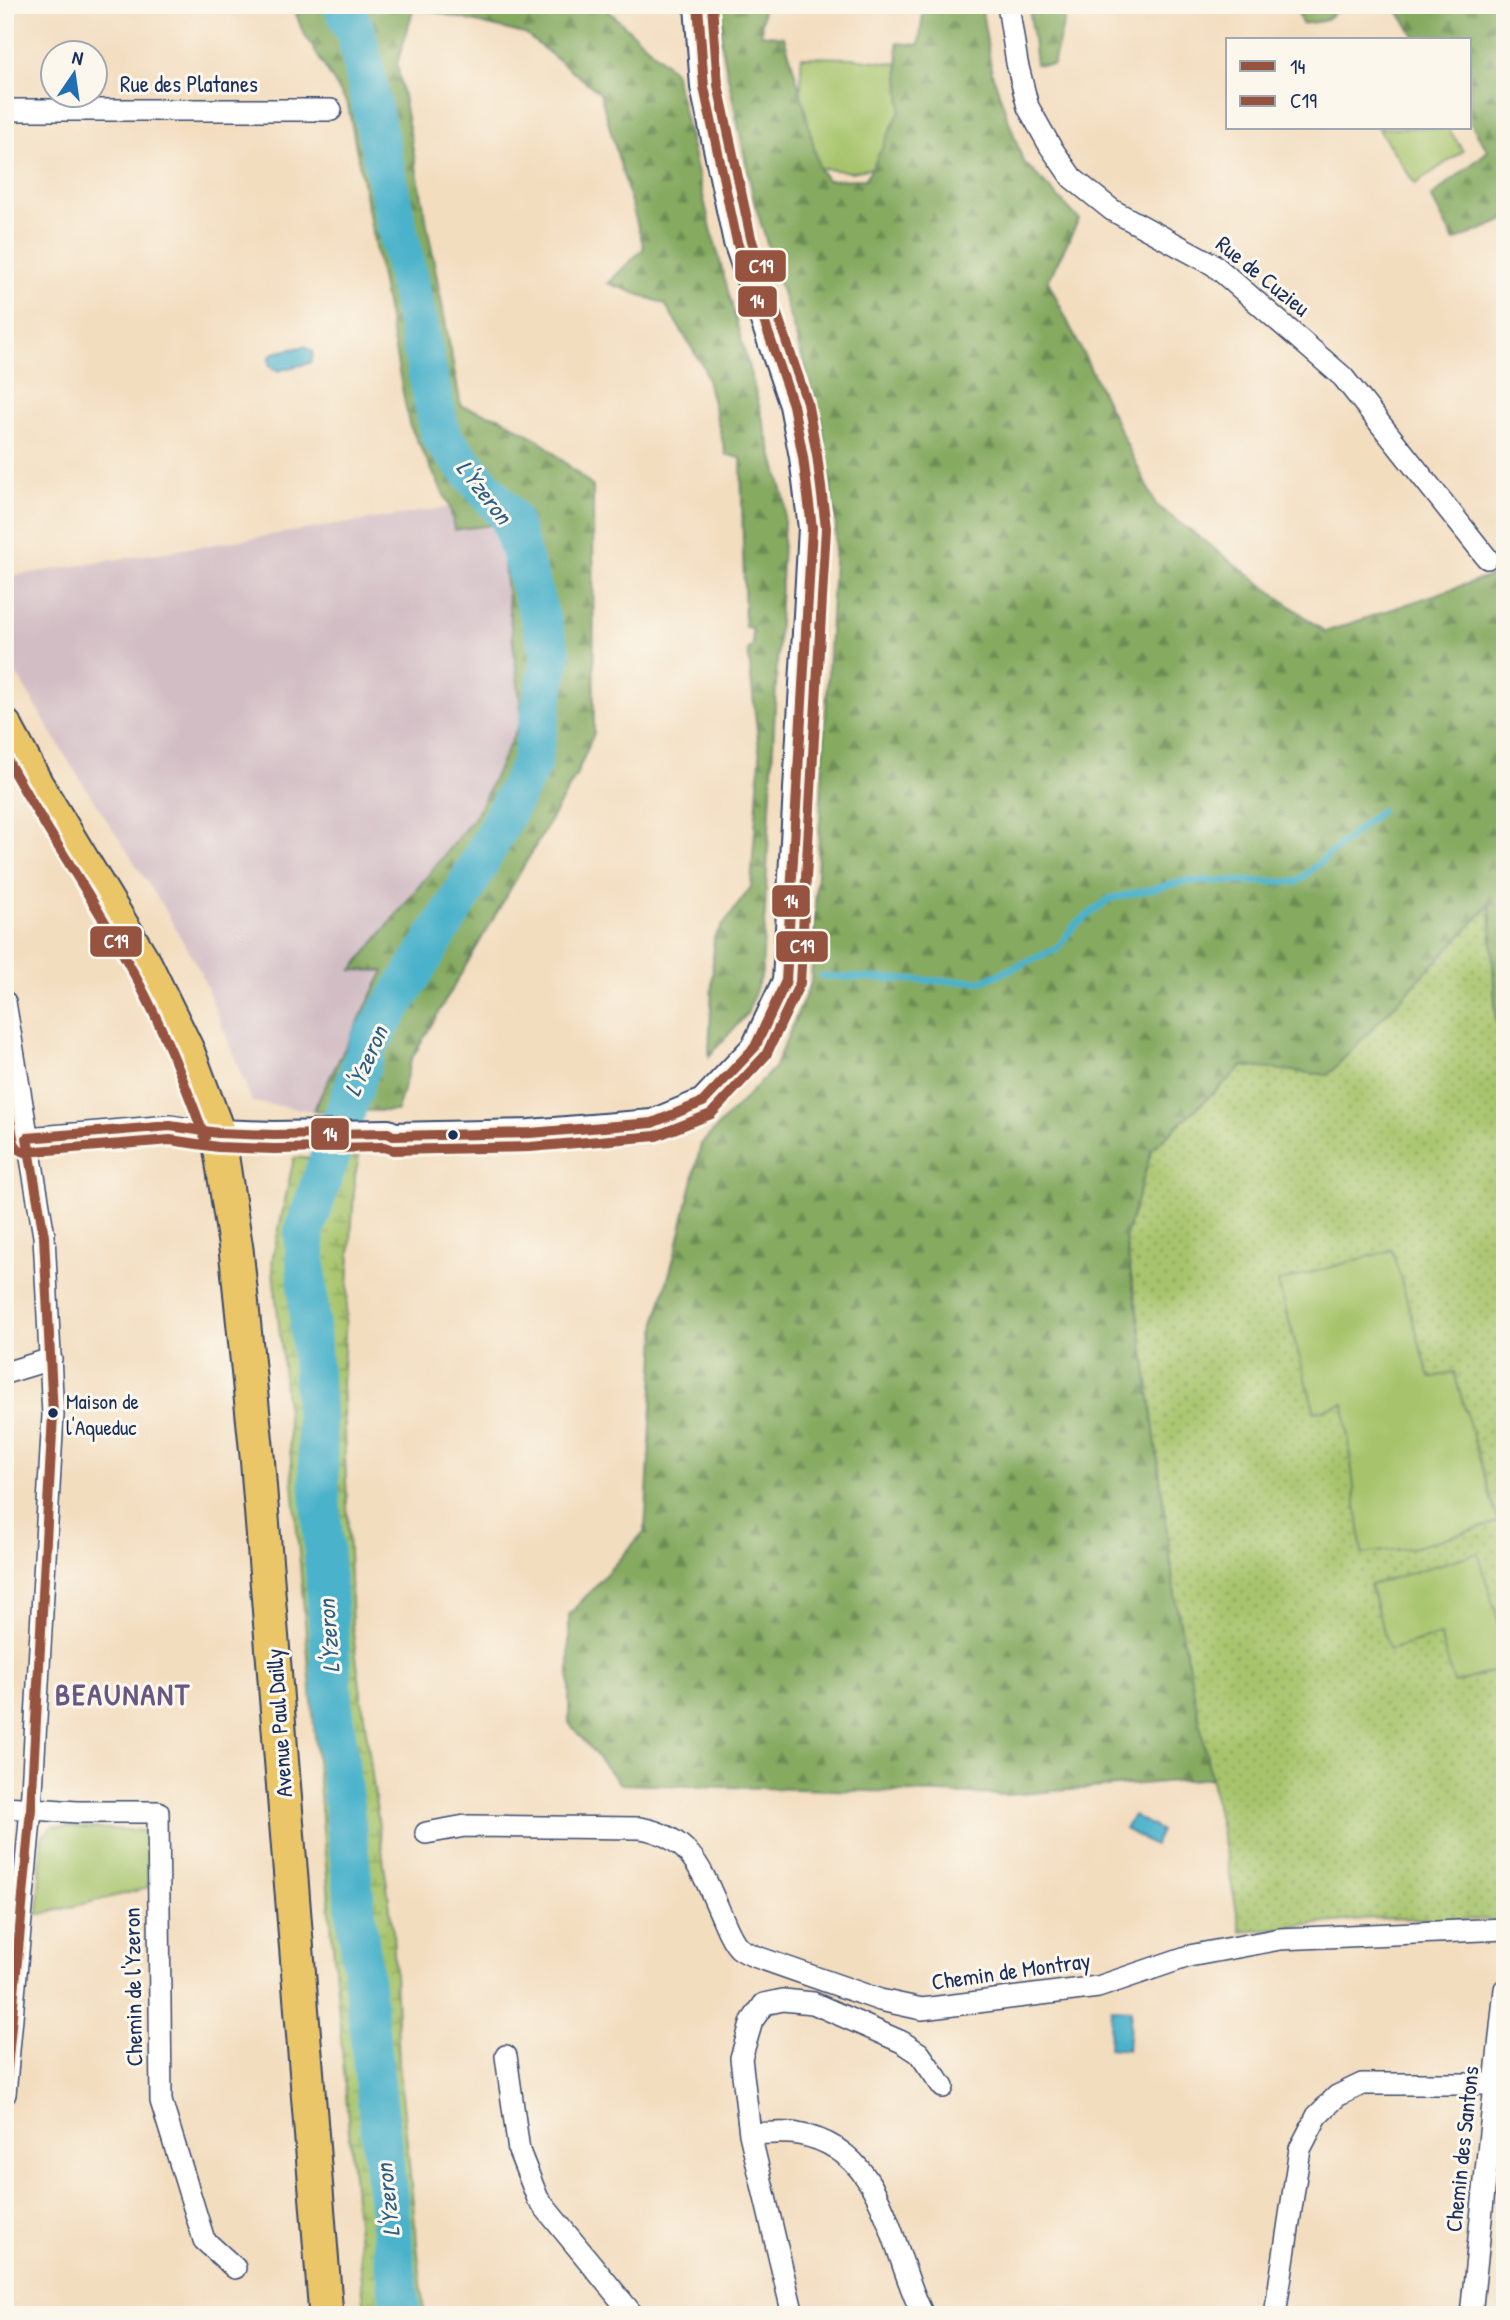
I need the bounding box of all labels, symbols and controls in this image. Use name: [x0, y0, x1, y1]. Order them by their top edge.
north arrow: [38, 38, 108, 108]
legend: [1226, 38, 1472, 130]
text: N: [70, 44, 86, 71]
text: 14: [1290, 52, 1306, 81]
street label: Rue des Platanes: [120, 68, 258, 99]
text: C19: [1290, 86, 1317, 115]
street label: Rue de Cuzieu: [1210, 228, 1317, 323]
line badge: C19: [734, 249, 787, 283]
text: C19: [749, 253, 773, 279]
line badge: 14: [737, 285, 778, 318]
text: 14: [750, 288, 764, 314]
water label: L'Yzeron: [450, 453, 521, 532]
line badge: 14: [771, 884, 811, 918]
text: 14: [784, 888, 798, 914]
line badge: C19: [89, 925, 143, 958]
text: C19: [104, 928, 128, 954]
line badge: C19: [775, 930, 829, 963]
text: C19: [790, 933, 814, 959]
water label: L'Yzeron: [336, 1019, 395, 1100]
line badge: 14: [310, 1117, 350, 1151]
text: 14: [323, 1121, 337, 1147]
unlabelled marker: [446, 1128, 460, 1142]
place label: Maison de l'Aqueduc: [66, 1387, 139, 1442]
marker: Maison de l'Aqueduc: [46, 1406, 60, 1420]
water label: L'Yzeron: [309, 1596, 347, 1674]
street label: Avenue Paul Dailly: [258, 1647, 299, 1798]
district label: BEAUNANT: [55, 1674, 191, 1714]
street label: Chemin de l'Yzeron: [116, 1907, 149, 2067]
street label: Chemin de Montray: [929, 1944, 1093, 1997]
street label: Chemin des Santons: [1437, 2064, 1486, 2233]
water label: L'Yzeron: [367, 2160, 407, 2238]

